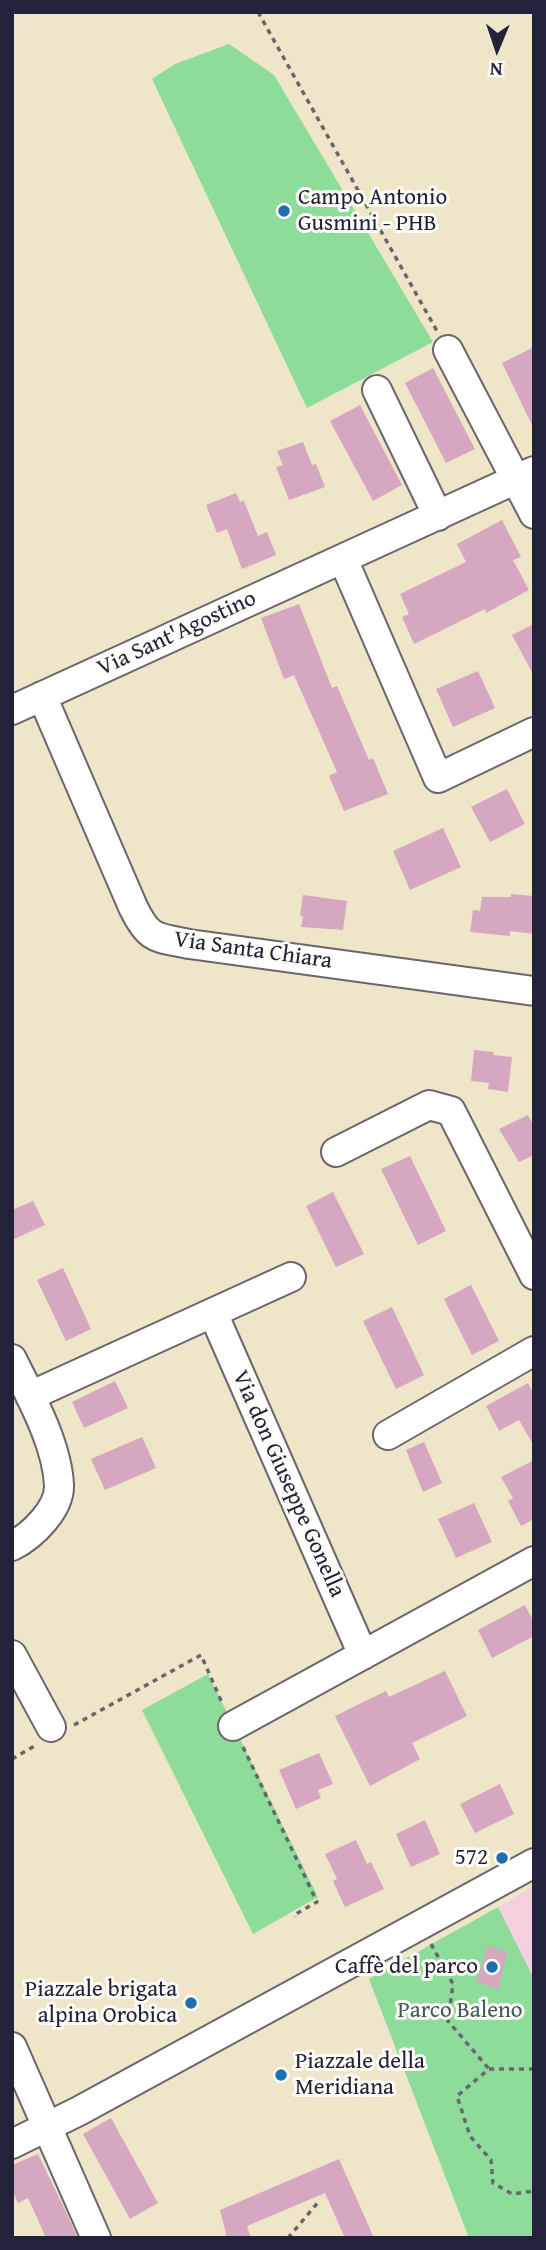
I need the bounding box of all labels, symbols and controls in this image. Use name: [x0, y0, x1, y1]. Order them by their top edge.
north arrow: [462, 14, 532, 84]
text: N: [489, 56, 503, 84]
place label: Campo Antonio Gusmini - PHB: [298, 184, 447, 238]
marker: Campo Antonio Gusmini - PHB: [276, 203, 292, 219]
street label: Via Sant'Agostino: [93, 585, 261, 683]
street label: Via Santa Chiara: [172, 926, 334, 976]
street label: Via don Giuseppe Gonella: [226, 1366, 350, 1602]
place label: 572: [455, 1844, 488, 1872]
marker: 572: [494, 1850, 510, 1866]
place label: Caffè del parco: [335, 1953, 478, 1981]
marker: Caffè del parco: [484, 1959, 500, 1975]
place label: Piazzale brigata alpina Orobica: [25, 1976, 177, 2030]
marker: Piazzale brigata alpina Orobica: [183, 1995, 199, 2011]
park label: Parco Baleno: [397, 1997, 523, 2025]
place label: Piazzale della Meridiana: [295, 2048, 425, 2102]
marker: Piazzale della Meridiana: [273, 2067, 289, 2083]

